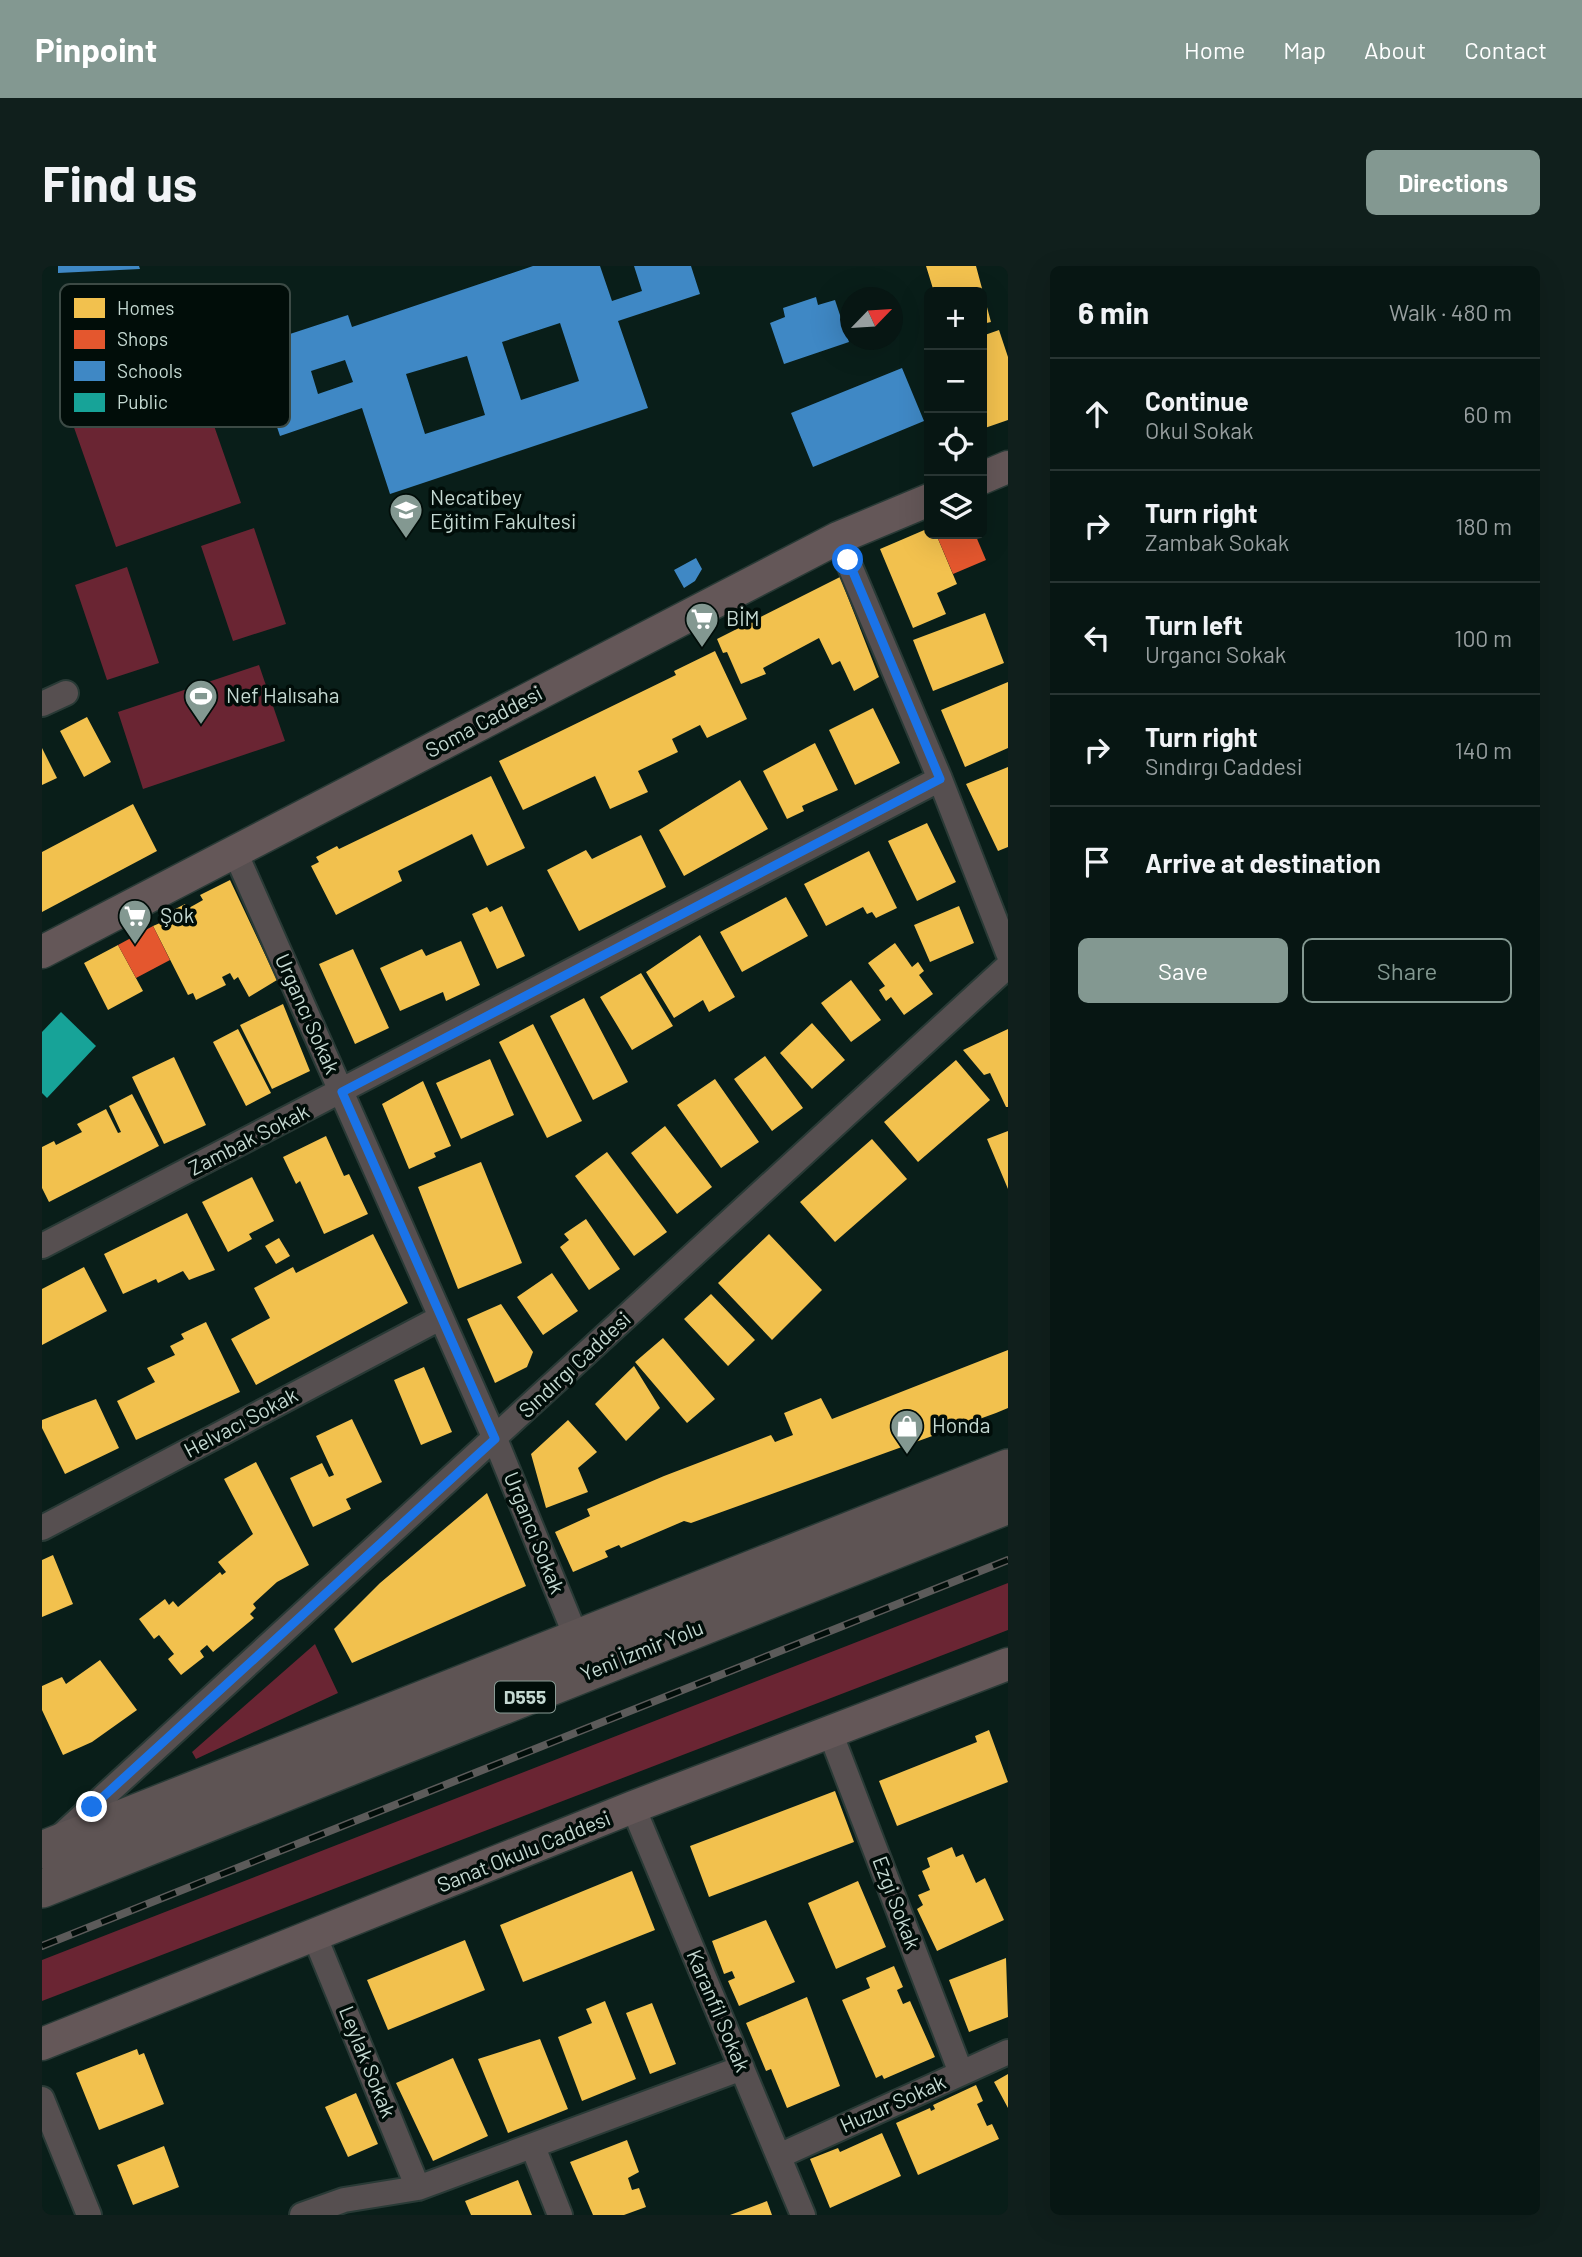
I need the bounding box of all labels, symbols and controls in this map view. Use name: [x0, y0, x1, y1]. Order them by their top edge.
text: Pinpoint: [35, 29, 157, 69]
text: Home: [1184, 35, 1245, 64]
text: Map: [1283, 35, 1326, 64]
text: About: [1364, 35, 1426, 64]
text: Contact: [1464, 35, 1547, 64]
button: Directions: [1366, 150, 1540, 215]
text: Find us: [42, 153, 197, 212]
legend: [60, 284, 290, 427]
north arrow: [840, 287, 903, 350]
map controls: [924, 287, 987, 539]
button: +: [924, 287, 987, 350]
text: 6 min: [1078, 294, 1149, 330]
text: Homes: [117, 296, 174, 319]
text: Walk · 480 m: [1389, 298, 1512, 326]
text: Shops: [117, 327, 168, 350]
button: −: [924, 350, 987, 413]
text: Schools: [117, 359, 182, 382]
text: Continue: [1145, 385, 1249, 416]
text: Public: [117, 390, 168, 413]
icon: ahead: [1078, 395, 1116, 433]
text: 60 m: [1464, 400, 1512, 428]
button: locate: [924, 413, 987, 476]
text: Okul Sokak: [1145, 416, 1254, 444]
button: layers: [924, 476, 987, 539]
place label: Necatibey Eğitim Fakultesi: [430, 484, 576, 533]
school or university icon: Necatibey Eğitim Fakultesi: [387, 491, 425, 540]
text: Turn right: [1145, 497, 1258, 528]
icon: right: [1078, 507, 1116, 545]
text: 180 m: [1455, 512, 1512, 540]
text: Zambak Sokak: [1145, 528, 1289, 556]
route start: [832, 544, 863, 575]
supermarket icon: BİM: [683, 600, 721, 649]
place label: BİM: [726, 605, 760, 630]
text: Turn left: [1145, 609, 1243, 640]
icon: left: [1078, 619, 1116, 657]
text: 100 m: [1454, 624, 1512, 652]
text: Urgancı Sokak: [1145, 640, 1286, 668]
sports icon: Nef Halısaha: [182, 677, 220, 726]
street label: Soma Caddesi: [421, 679, 546, 762]
place label: Nef Halısaha: [226, 682, 340, 707]
text: Turn right: [1145, 721, 1258, 752]
icon: right: [1078, 731, 1116, 769]
text: 140 m: [1455, 736, 1512, 764]
text: Sındırgı Caddesi: [1145, 752, 1303, 780]
icon: arrive: [1078, 843, 1116, 881]
text: Arrive at destination: [1145, 847, 1381, 878]
supermarket icon: Şok: [116, 897, 154, 946]
place label: Şok: [160, 902, 194, 927]
button: Save: [1078, 938, 1288, 1003]
button: Share: [1302, 938, 1512, 1003]
street label: Urgancı Sokak: [271, 949, 346, 1077]
street label: Zambak Sokak: [184, 1098, 313, 1180]
street label: Sındırgı Caddesi: [513, 1306, 635, 1422]
street label: Helvacı Sokak: [179, 1381, 301, 1462]
shop icon: Honda: [888, 1407, 926, 1456]
place label: Honda: [932, 1412, 991, 1437]
street label: Urgancı Sokak: [500, 1468, 571, 1597]
street label: Yeni İzmir Yolu: [576, 1614, 706, 1686]
road number: D555: [495, 1681, 555, 1712]
route end: [76, 1791, 107, 1822]
street label: Sanat Okulu Caddesi: [433, 1804, 614, 1897]
street label: Ezgi Sokak: [868, 1852, 927, 1953]
street label: Karanfil Sokak: [682, 1946, 756, 2075]
street label: Leylak Sokak: [335, 2002, 402, 2121]
street label: Huzur Sokak: [836, 2068, 949, 2137]

